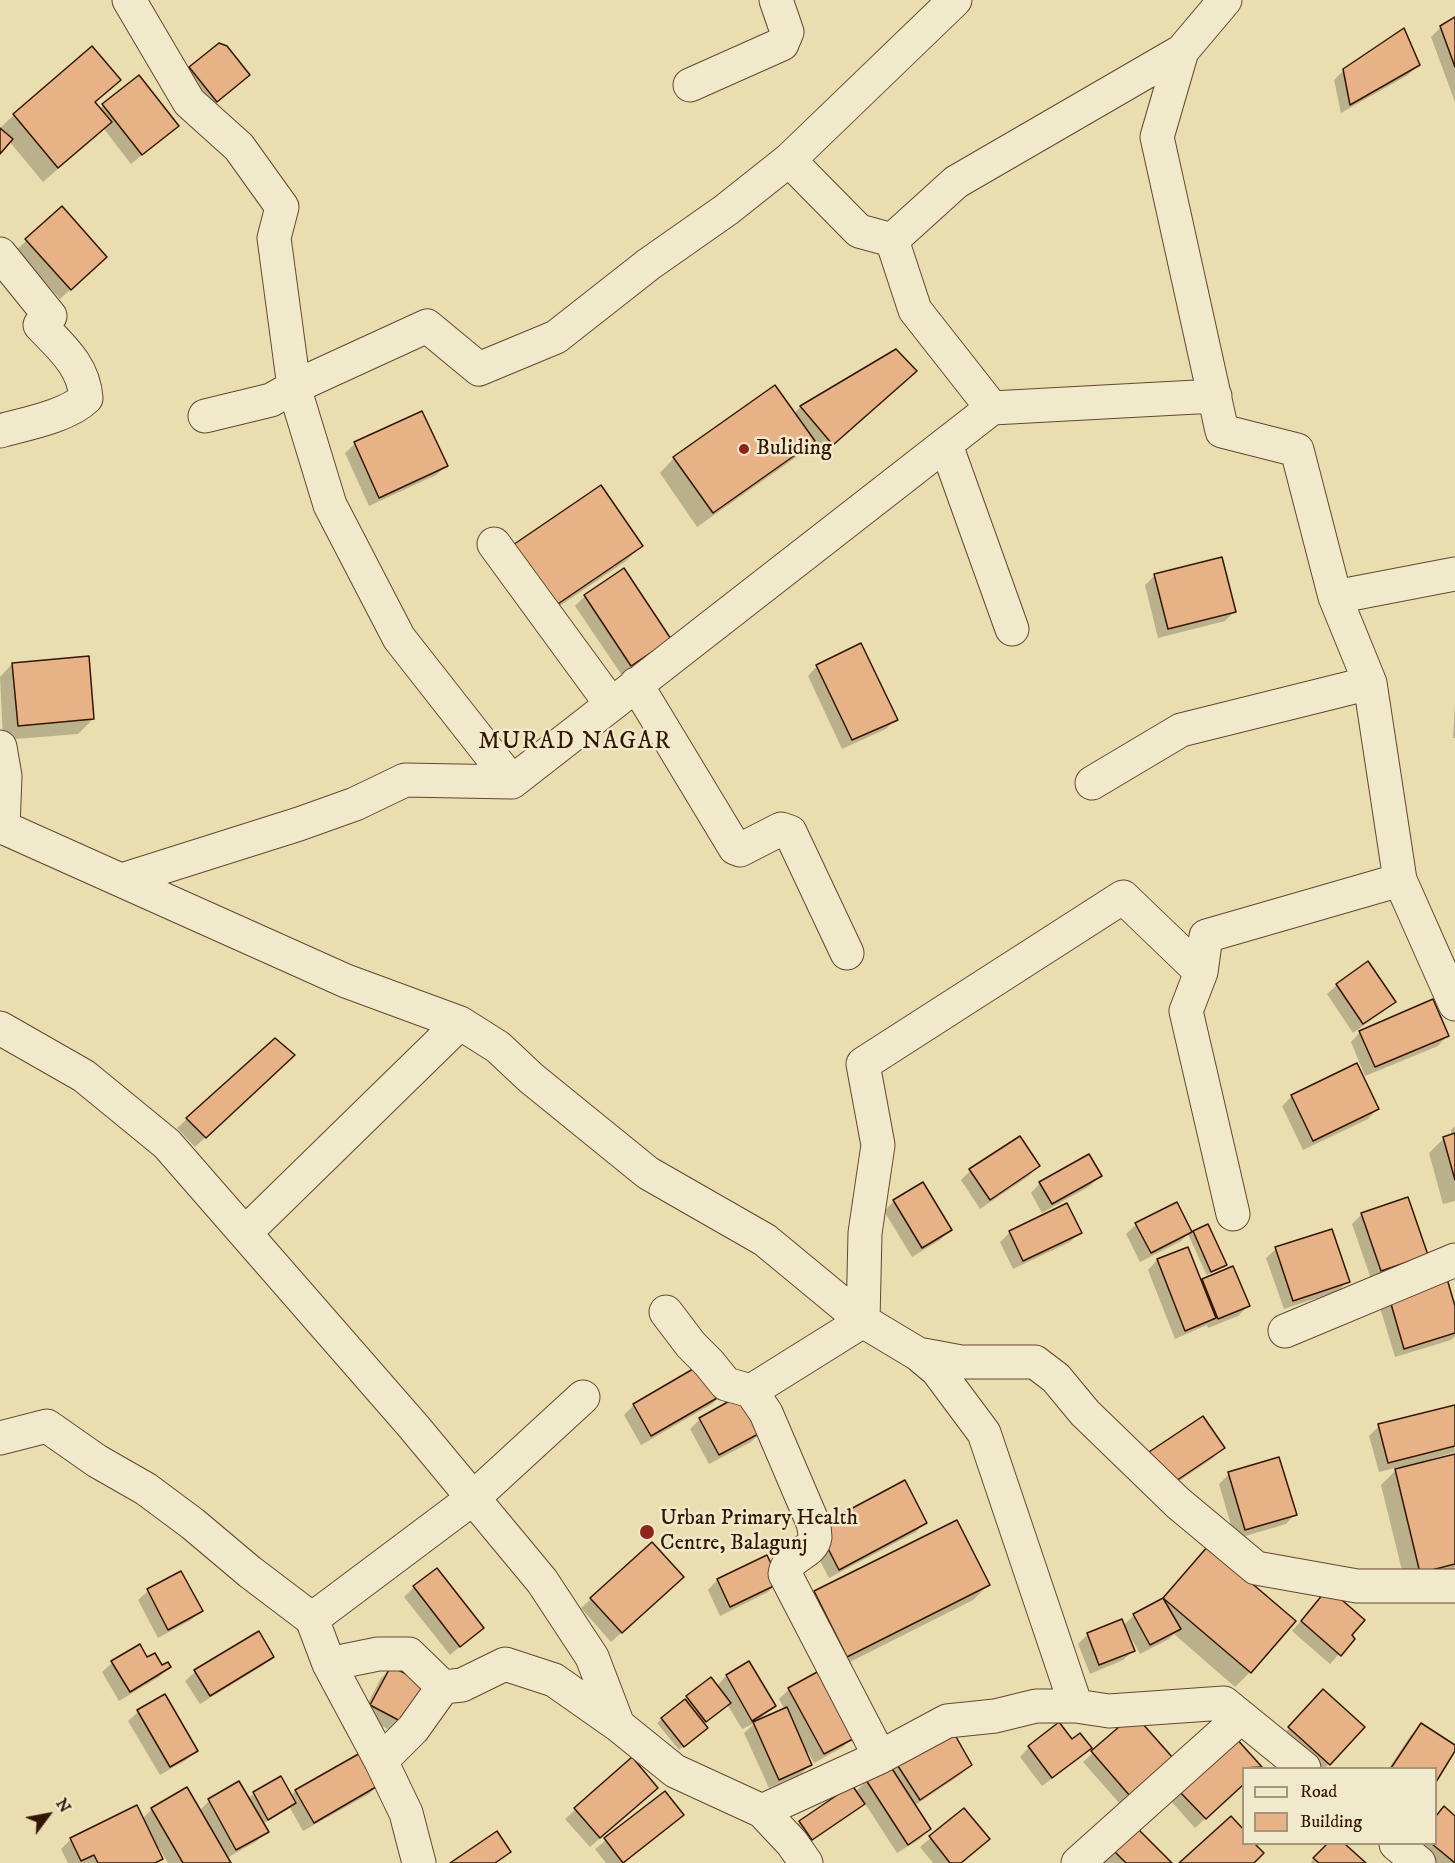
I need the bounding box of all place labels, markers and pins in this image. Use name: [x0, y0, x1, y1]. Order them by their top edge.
place label: Buliding: [756, 436, 832, 462]
marker: Buliding: [737, 442, 751, 456]
place label: Urban Primary Health Centre, Balagunj: [660, 1506, 858, 1558]
marker: Urban Primary Health Centre, Balagunj: [638, 1523, 656, 1541]

